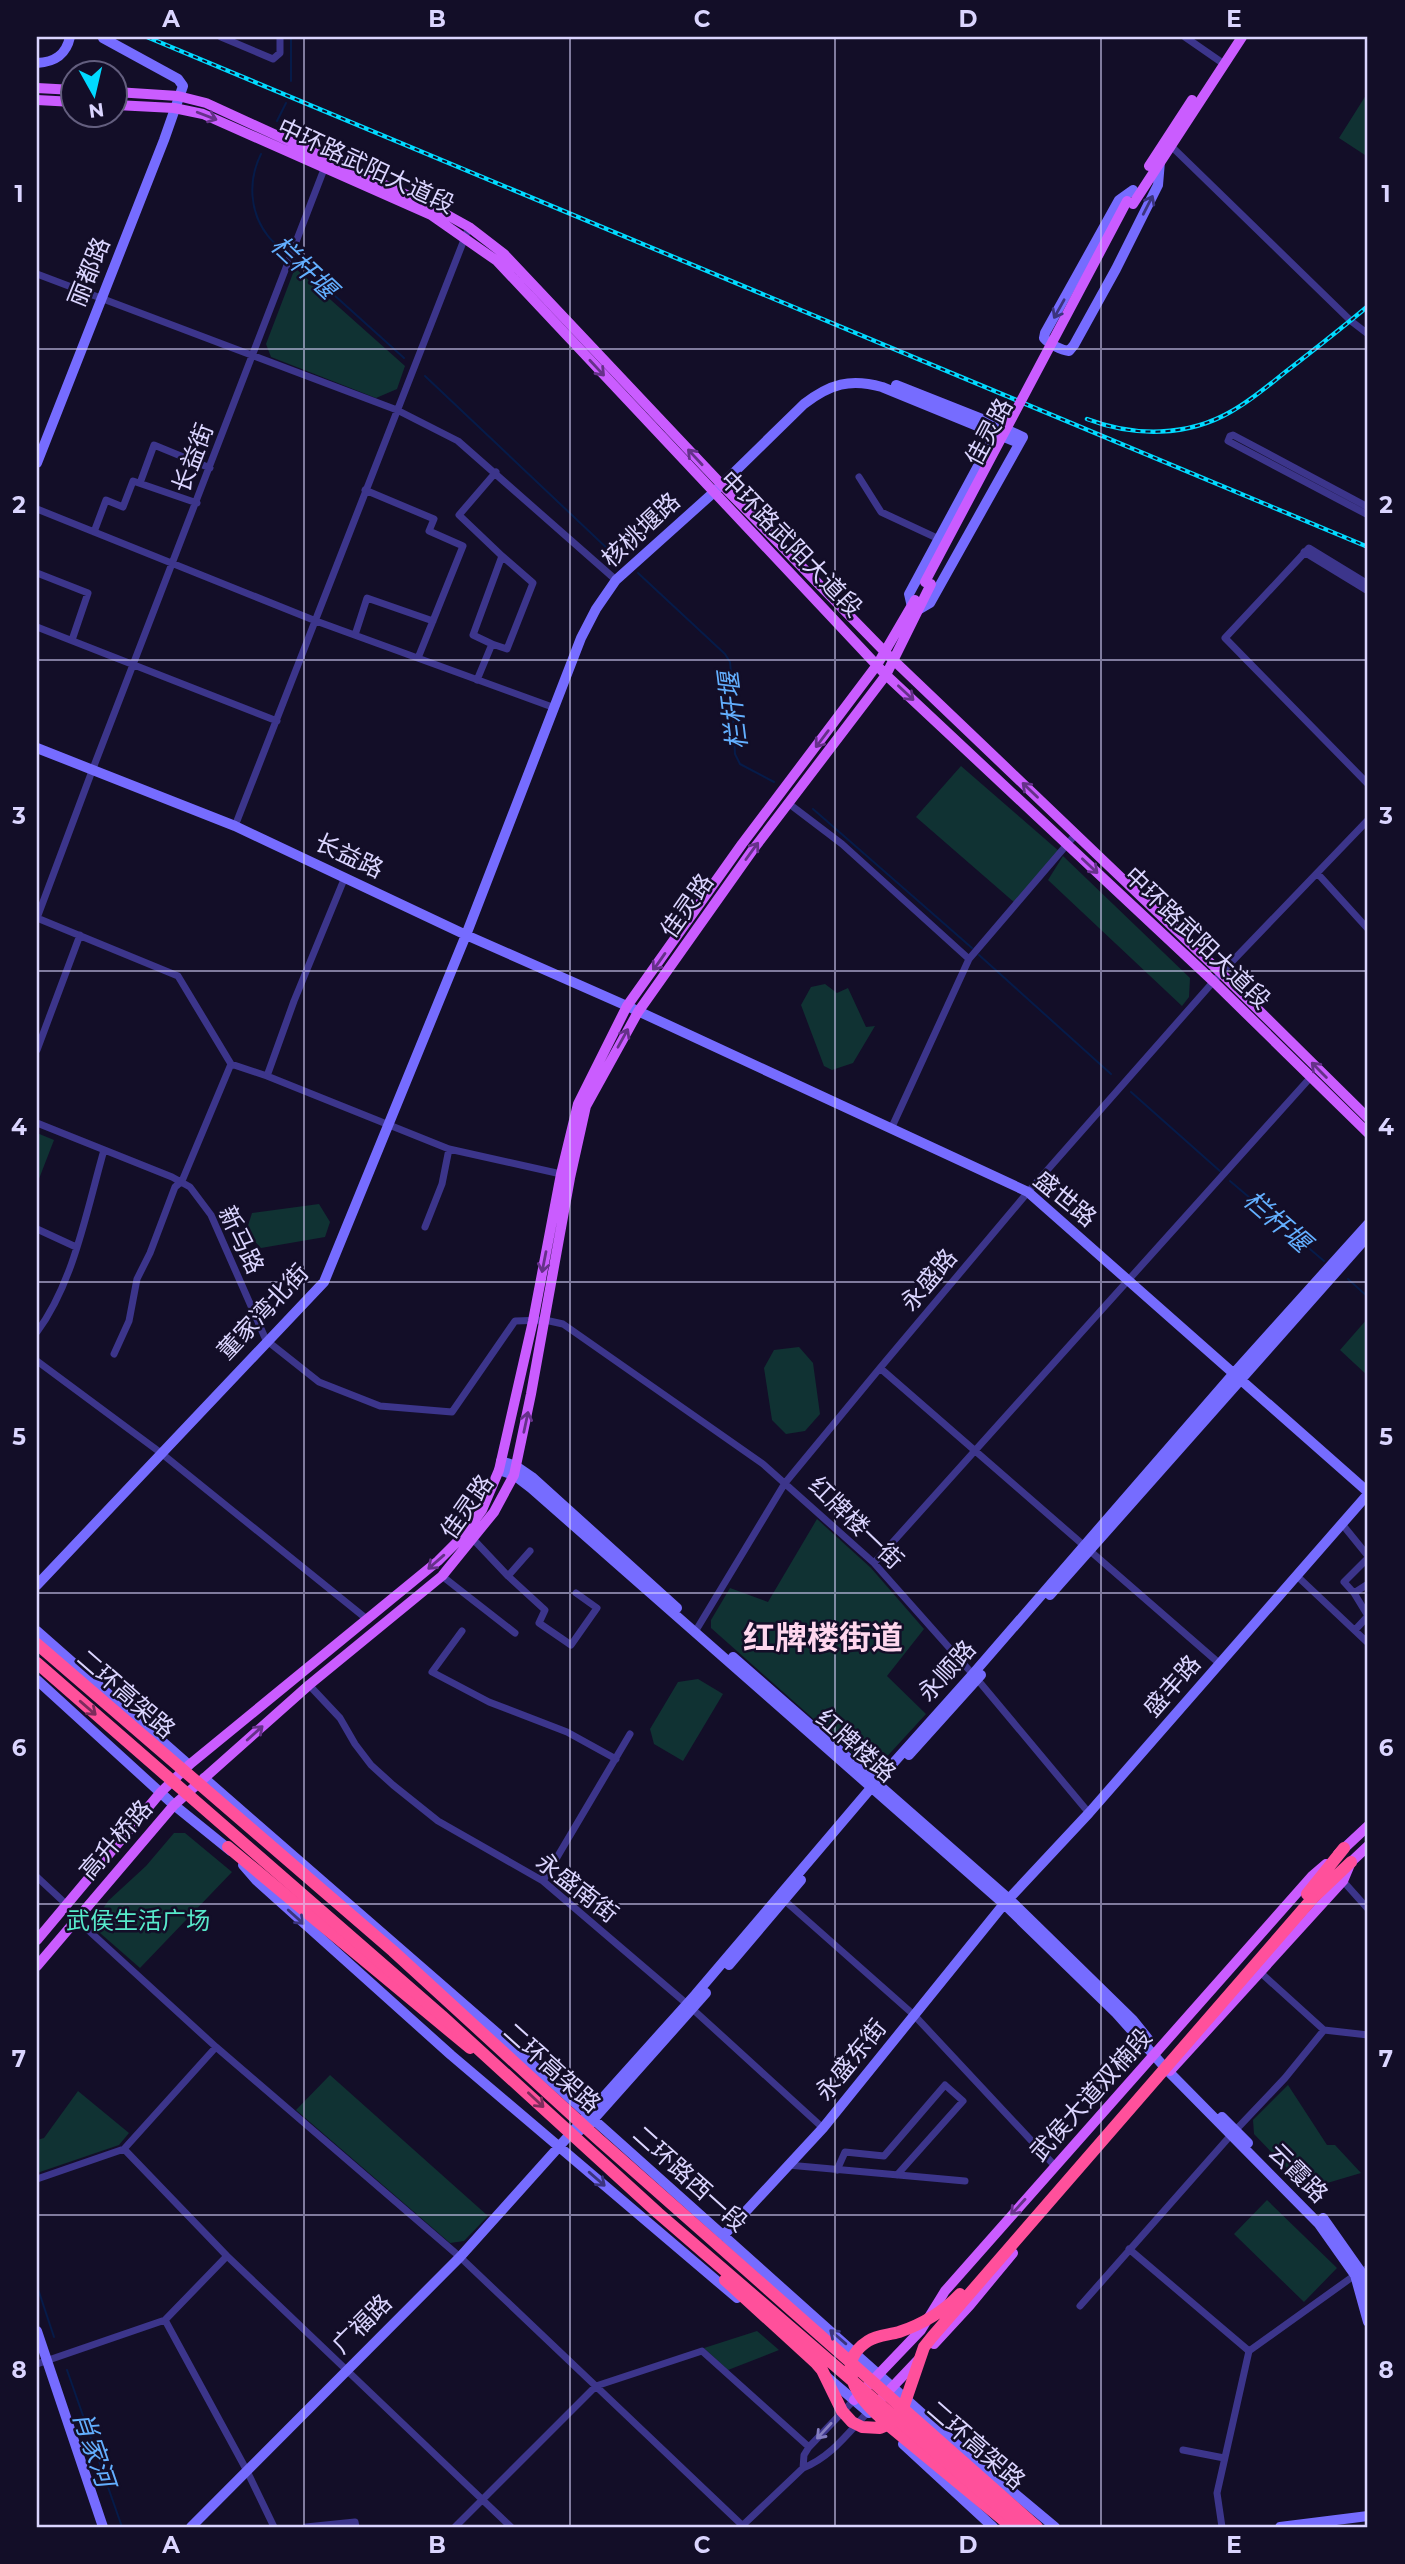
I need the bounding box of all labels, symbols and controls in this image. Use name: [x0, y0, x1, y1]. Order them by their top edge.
text: A: [161, 5, 180, 33]
text: B: [428, 5, 446, 33]
text: C: [694, 5, 711, 33]
text: D: [959, 5, 978, 33]
text: E: [1226, 5, 1242, 33]
north arrow: [60, 60, 130, 130]
text: N: [87, 98, 106, 123]
one-way arrow: [195, 111, 217, 124]
street label: 中环路武阳大道段: [273, 112, 459, 219]
text: 1: [14, 180, 24, 208]
text: 1: [1381, 180, 1391, 208]
one-way arrow: [1141, 195, 1155, 216]
water label: 栏杆堰: [265, 229, 346, 308]
street label: 丽都路: [62, 233, 115, 311]
one-way arrow: [1052, 298, 1065, 319]
one-way arrow: [589, 359, 606, 376]
street label: 佳灵路: [959, 393, 1018, 470]
street label: 长益街: [166, 419, 219, 497]
one-way arrow: [687, 449, 704, 466]
street label: 中环路武阳大道段: [714, 465, 868, 623]
street label: 核桃堰路: [596, 486, 686, 573]
text: 2: [12, 491, 26, 519]
text: 2: [1379, 491, 1393, 519]
water label: 栏杆堰: [712, 666, 754, 752]
one-way arrow: [897, 685, 915, 701]
one-way arrow: [814, 729, 829, 748]
one-way arrow: [1022, 782, 1039, 799]
text: 3: [11, 802, 26, 830]
text: 3: [1378, 802, 1393, 830]
street label: 长益路: [310, 827, 388, 884]
one-way arrow: [745, 842, 759, 861]
one-way arrow: [1081, 857, 1098, 874]
street label: 中环路武阳大道段: [1118, 861, 1276, 1015]
street label: 佳灵路: [654, 868, 719, 944]
one-way arrow: [651, 952, 666, 971]
one-way arrow: [617, 1028, 630, 1049]
one-way arrow: [1311, 1062, 1328, 1079]
text: 4: [11, 1113, 27, 1141]
text: 4: [1378, 1113, 1394, 1141]
street label: 盛世路: [1028, 1165, 1102, 1233]
water label: 栏杆堰: [1237, 1183, 1320, 1261]
street label: 新马路: [213, 1201, 270, 1278]
street label: 永盛路: [894, 1243, 963, 1317]
one-way arrow: [536, 1250, 550, 1273]
street label: 董家湾北街: [211, 1258, 314, 1365]
one-way arrow: [519, 1411, 533, 1434]
text: 5: [12, 1423, 26, 1451]
text: 5: [1379, 1423, 1393, 1451]
street label: 佳灵路: [434, 1469, 499, 1545]
street label: 红牌楼一街: [803, 1471, 910, 1575]
one-way arrow: [427, 1554, 445, 1570]
district label: 红牌楼街道: [743, 1618, 903, 1657]
street label: 永顺路: [912, 1634, 981, 1707]
street label: 二环高架路: [72, 1643, 181, 1744]
street label: 盛丰路: [1137, 1649, 1206, 1722]
one-way arrow: [79, 1700, 97, 1716]
street label: 红牌楼路: [811, 1703, 902, 1788]
one-way arrow: [246, 1725, 264, 1741]
text: 6: [12, 1734, 27, 1762]
text: 6: [1379, 1734, 1394, 1762]
street label: 高升桥路: [73, 1794, 158, 1885]
street label: 永盛南街: [531, 1847, 624, 1929]
park label: 武侯生活广场: [66, 1906, 210, 1935]
one-way arrow: [287, 1908, 305, 1924]
street label: 永盛东街: [809, 2013, 892, 2106]
street label: 二环高架路: [498, 2017, 607, 2119]
street label: 武侯大道双楠段: [1024, 2023, 1158, 2167]
text: 7: [12, 2045, 26, 2073]
text: 7: [1379, 2045, 1393, 2073]
one-way arrow: [527, 2091, 544, 2108]
street label: 二环路西一段: [627, 2120, 754, 2238]
street label: 云霞路: [1263, 2137, 1334, 2208]
one-way arrow: [588, 2171, 606, 2187]
one-way arrow: [1010, 2198, 1026, 2216]
street label: 广福路: [326, 2288, 397, 2359]
one-way arrow: [829, 2329, 847, 2345]
text: 8: [11, 2356, 27, 2384]
text: 8: [1378, 2356, 1394, 2384]
street label: 二环高架路: [922, 2394, 1031, 2495]
water label: 肖家河: [66, 2407, 123, 2496]
one-way arrow: [816, 2423, 833, 2440]
text: A: [161, 2531, 180, 2559]
text: B: [428, 2531, 446, 2559]
text: C: [694, 2531, 711, 2559]
text: D: [959, 2531, 978, 2559]
text: E: [1226, 2531, 1242, 2559]

